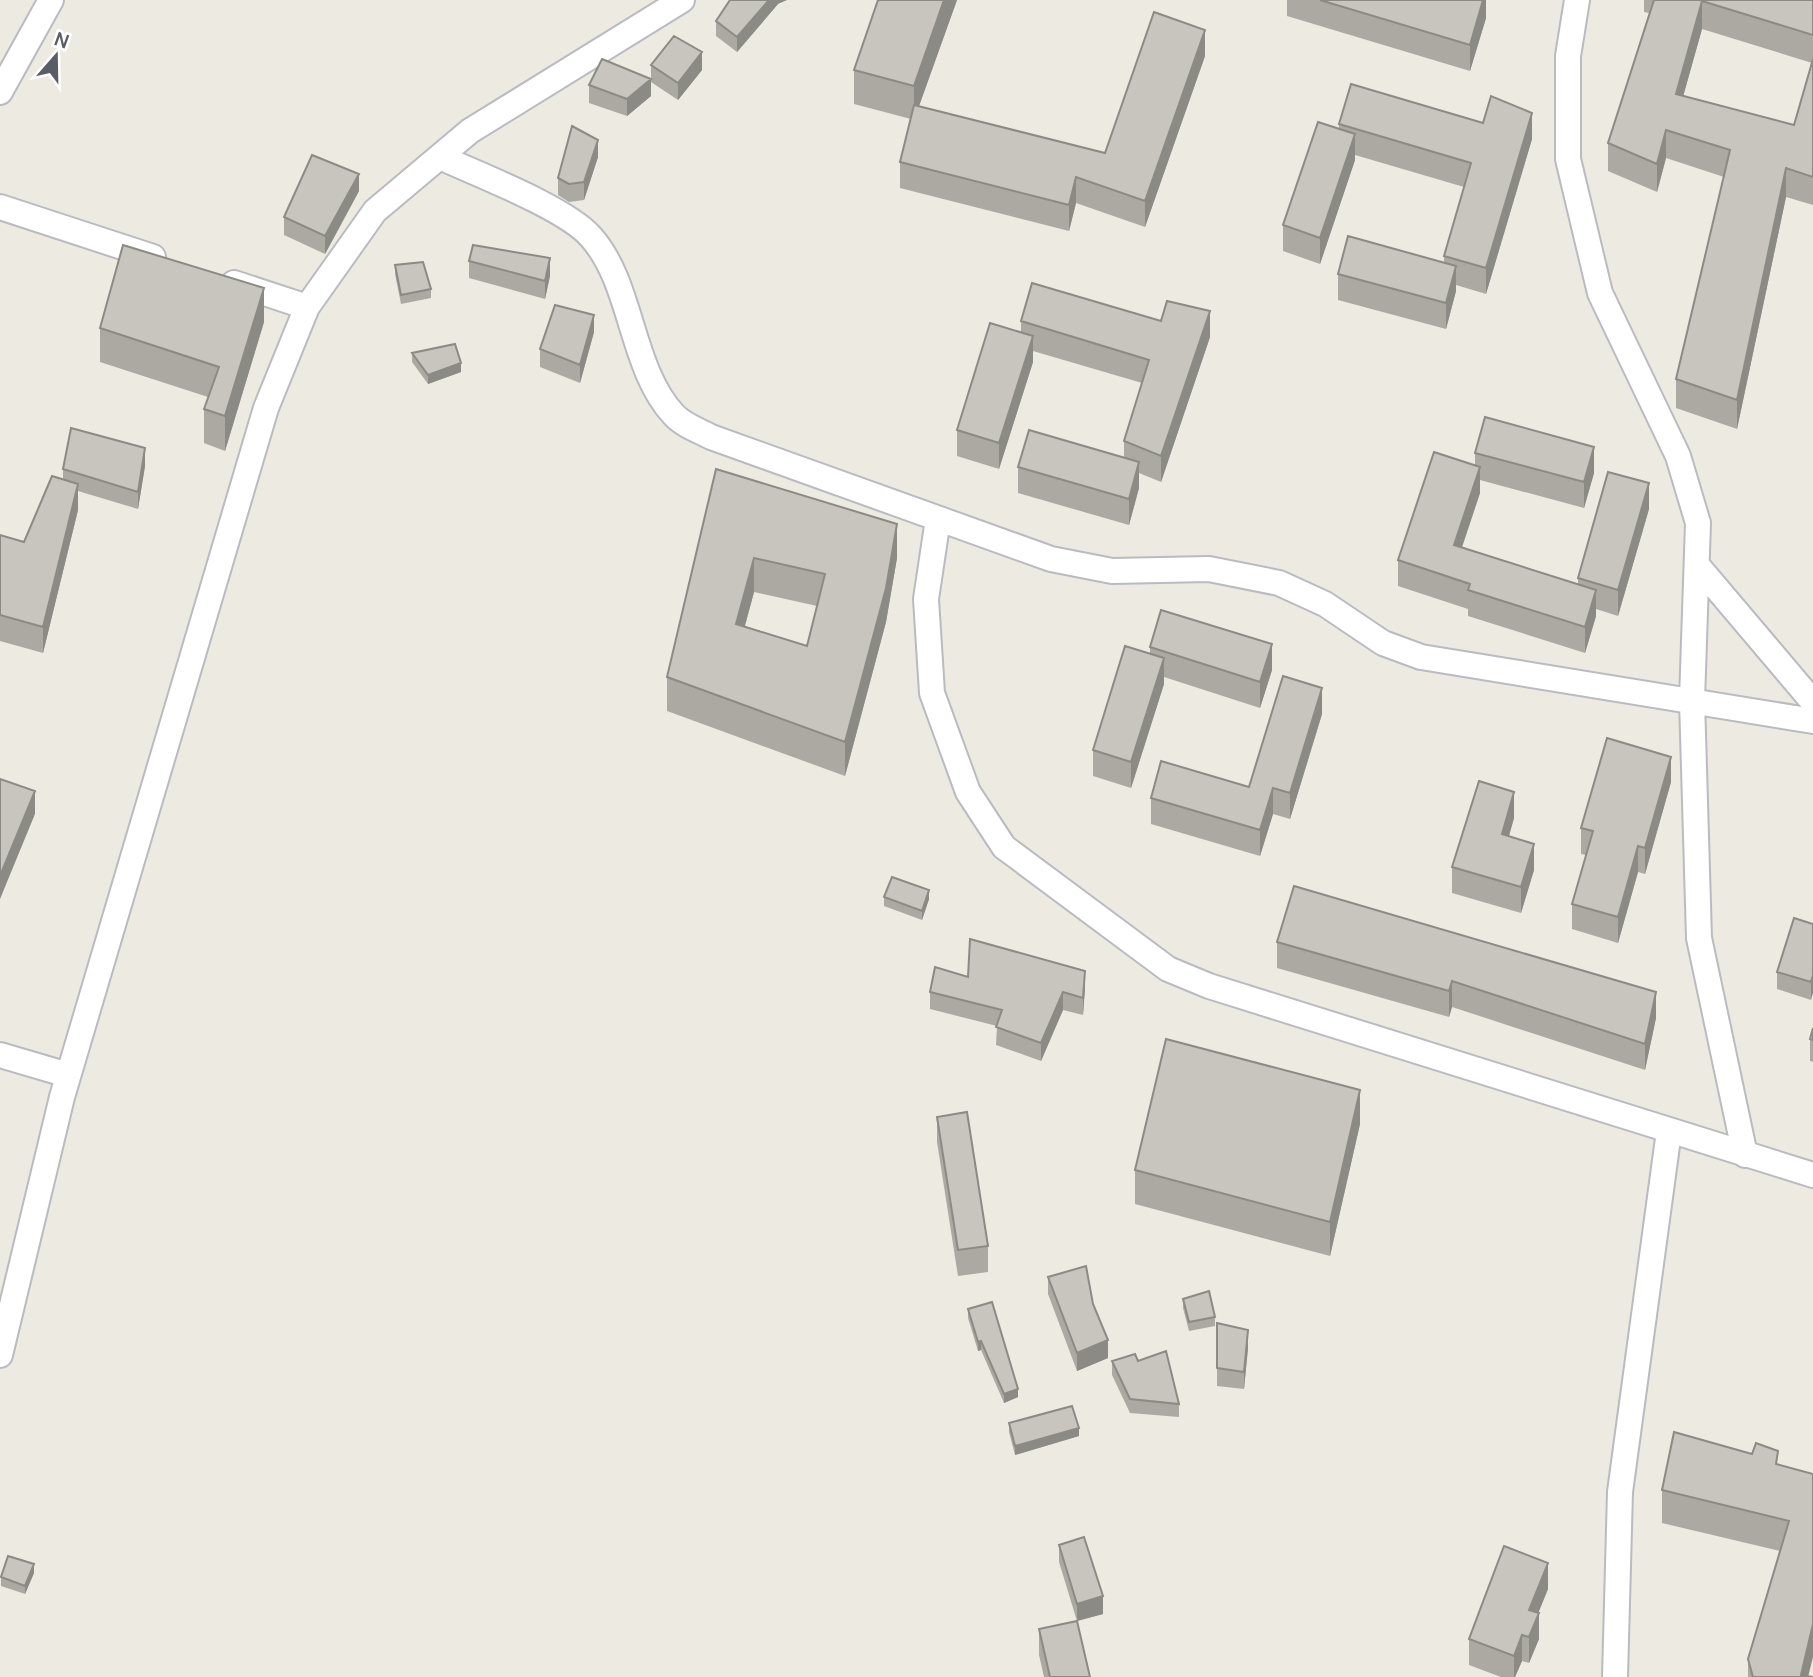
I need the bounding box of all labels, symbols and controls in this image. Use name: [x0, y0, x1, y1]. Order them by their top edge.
north arrow: [21, 21, 91, 91]
text: N: [51, 25, 73, 55]

